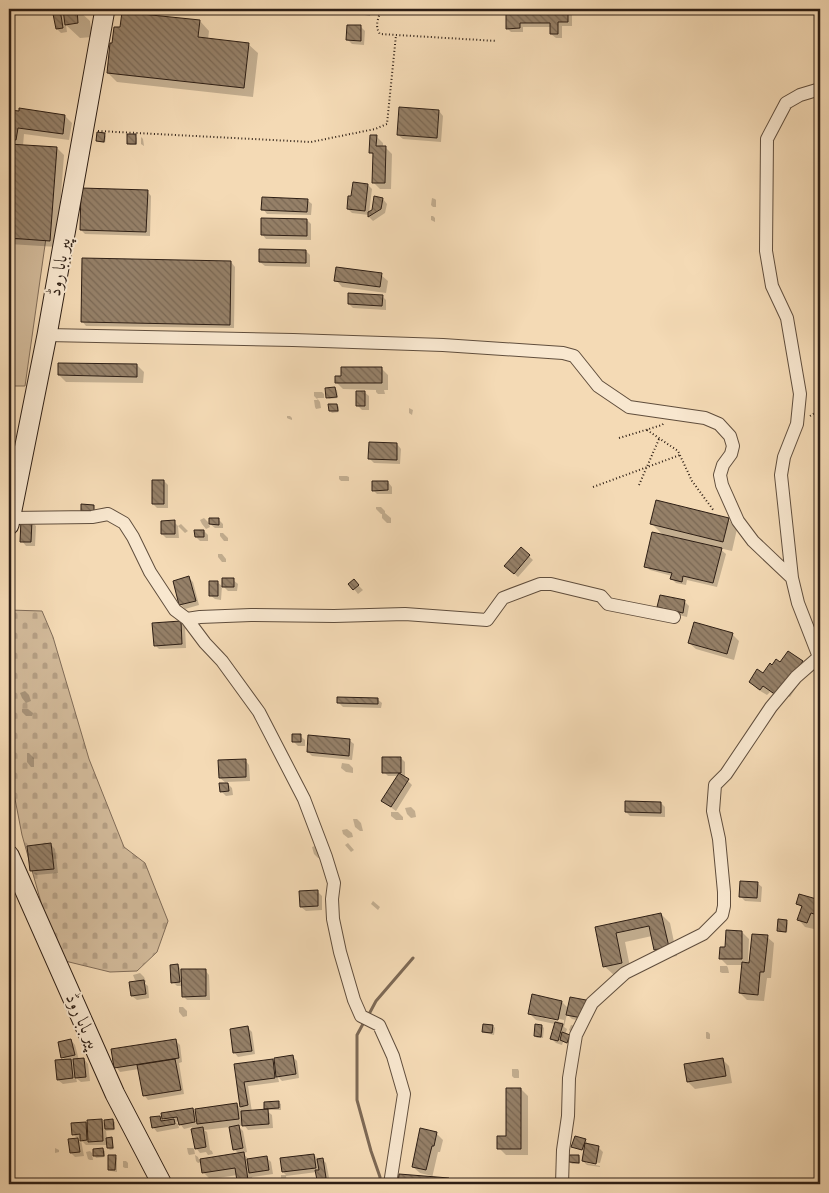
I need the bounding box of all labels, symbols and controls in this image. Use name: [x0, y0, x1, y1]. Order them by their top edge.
street label: پیر بابا روڈ: [43, 235, 77, 298]
street label: پیر بابا روڈ: [59, 990, 106, 1055]

